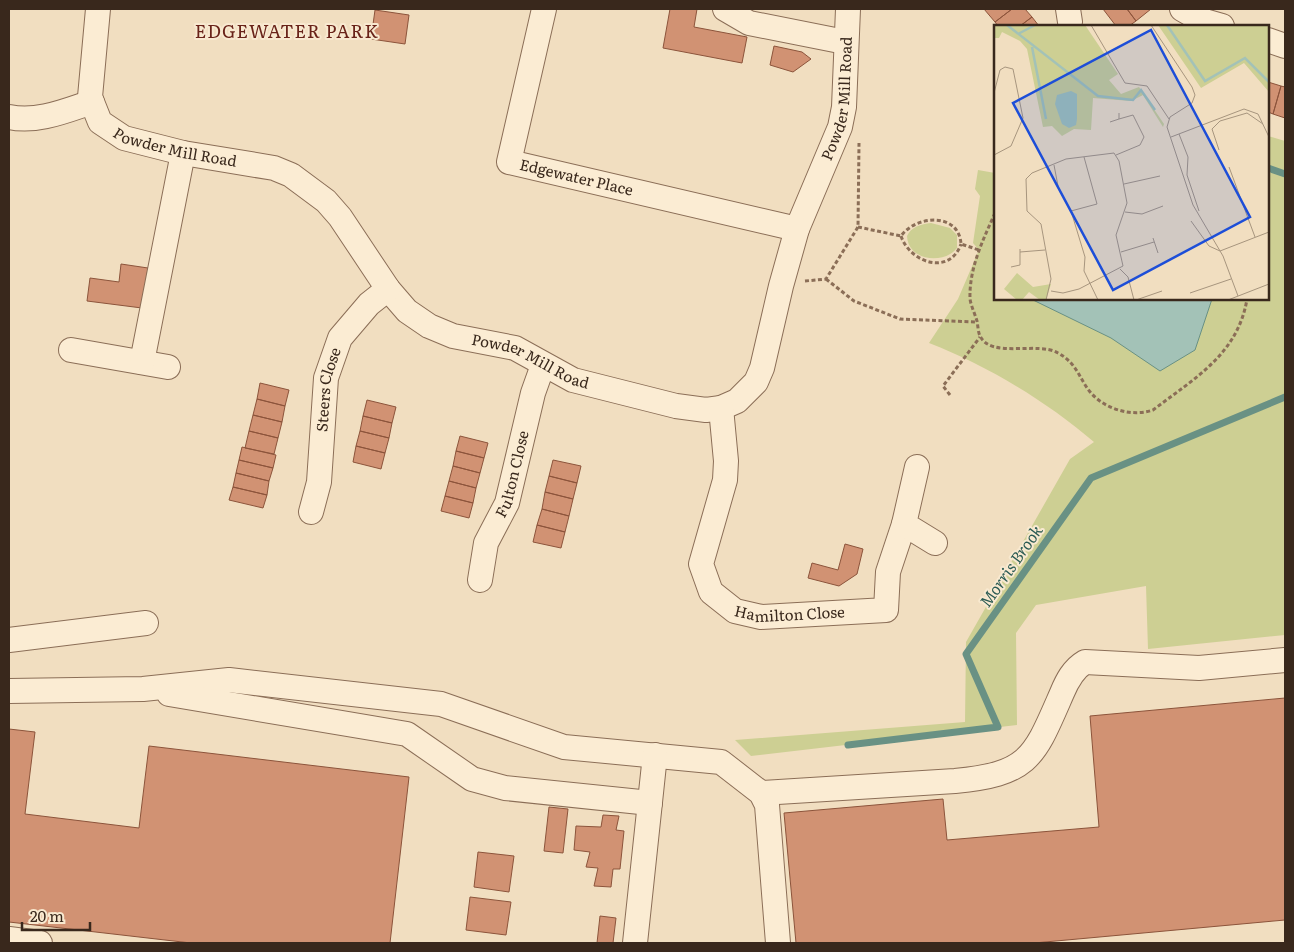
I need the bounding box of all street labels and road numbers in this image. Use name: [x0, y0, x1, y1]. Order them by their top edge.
street label: Powder Mill Road: [814, 36, 857, 164]
street label: Powder Mill Road: [109, 121, 239, 172]
street label: Edgewater Place: [518, 152, 636, 201]
street label: Powder Mill Road: [470, 327, 592, 394]
street label: Steers Close: [309, 344, 346, 433]
street label: Fulton Close: [488, 428, 534, 521]
street label: Hamilton Close: [732, 598, 845, 627]

